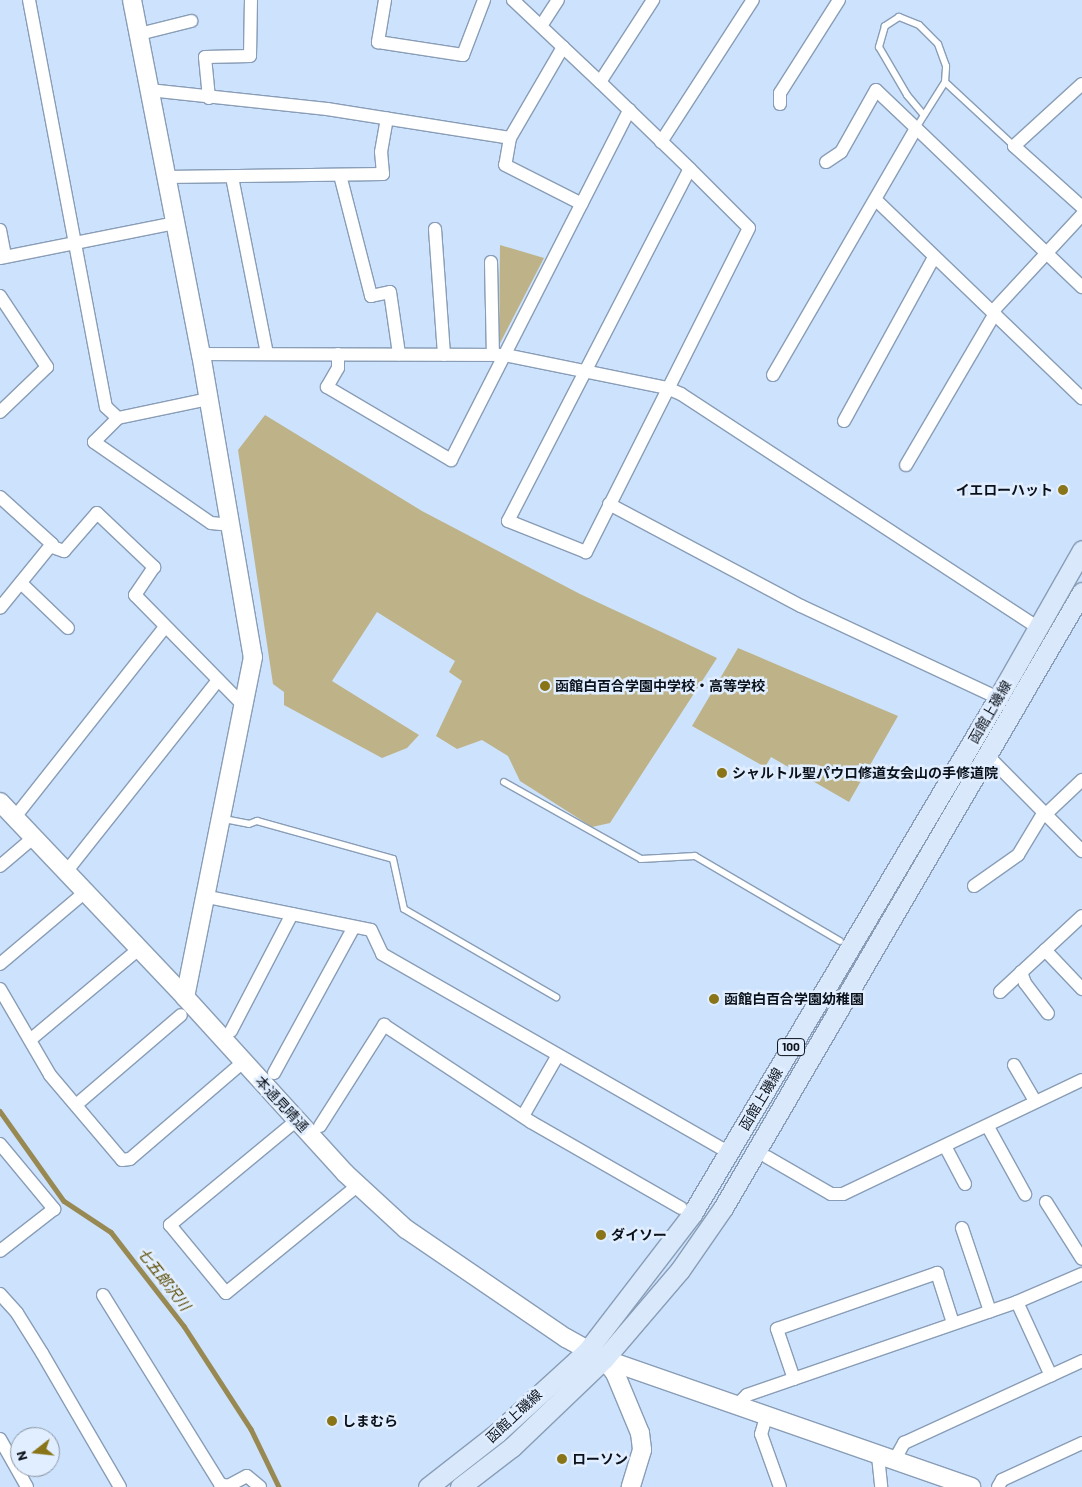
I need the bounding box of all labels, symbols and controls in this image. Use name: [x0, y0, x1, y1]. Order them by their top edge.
place label: イエローハット: [955, 482, 1053, 498]
marker: イエローハット: [1057, 484, 1069, 496]
street label: 函館上磯線: [965, 677, 1015, 747]
place label: 函館白百合学園中学校・高等学校: [555, 678, 765, 694]
marker: 函館白百合学園中学校・高等学校: [539, 680, 551, 692]
place label: シャルトル聖パウロ修道女会山の手修道院: [732, 765, 998, 781]
marker: シャルトル聖パウロ修道女会山の手修道院: [716, 767, 728, 779]
place label: 函館白百合学園幼稚園: [724, 991, 864, 1007]
marker: 函館白百合学園幼稚園: [708, 993, 720, 1005]
road number: 100: [776, 1038, 806, 1056]
street label: 函館上磯線: [736, 1065, 786, 1133]
street label: 本通見晴通: [252, 1073, 312, 1135]
place label: ダイソー: [611, 1227, 667, 1243]
marker: ダイソー: [595, 1229, 607, 1241]
water label: 七五郎沢川: [134, 1244, 194, 1314]
street label: 函館上磯線: [483, 1386, 545, 1446]
place label: しまむら: [342, 1413, 398, 1429]
marker: しまむら: [326, 1415, 338, 1427]
north arrow: [10, 1427, 60, 1477]
text: N: [12, 1449, 31, 1463]
place label: ローソン: [572, 1451, 628, 1467]
marker: ローソン: [556, 1453, 568, 1465]

